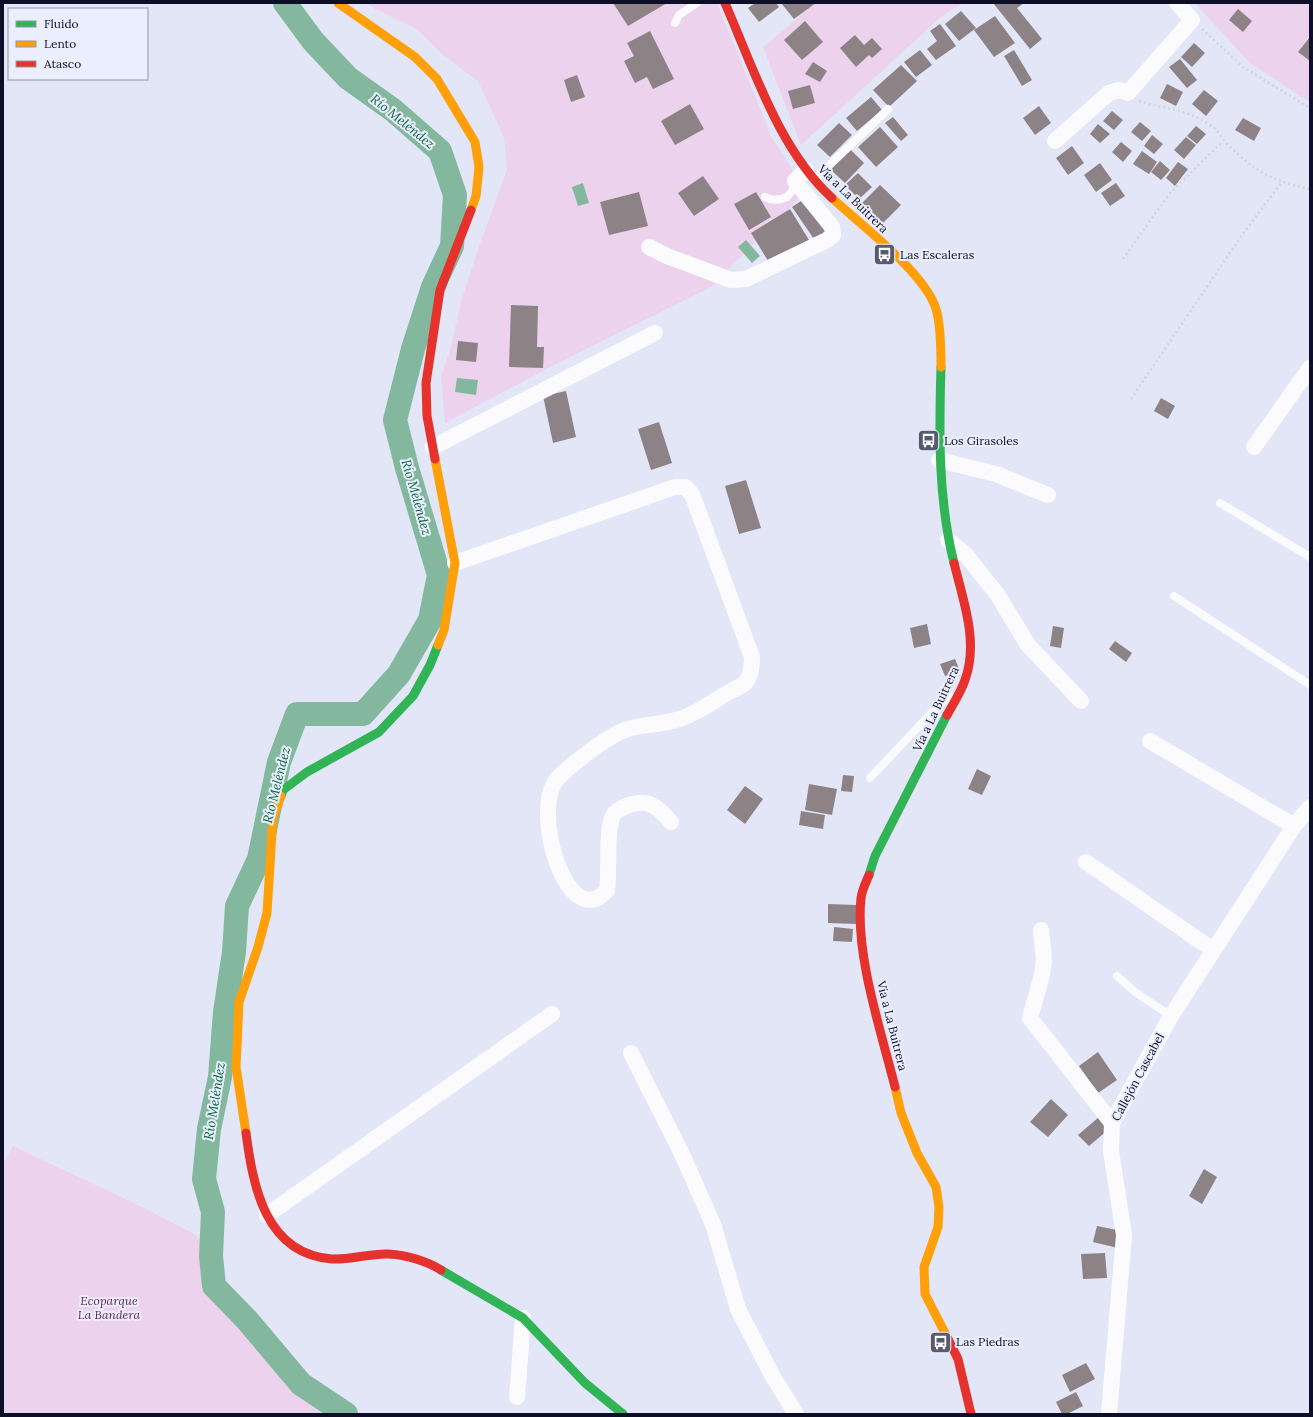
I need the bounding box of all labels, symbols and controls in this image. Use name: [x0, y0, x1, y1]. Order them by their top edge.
legend: [8, 8, 148, 80]
text: Fluido: [44, 16, 79, 31]
text: Lento: [44, 36, 76, 51]
text: Atasco: [43, 56, 81, 71]
water label: Río Meléndez: [367, 90, 438, 153]
street label: Vía a La Buitrera: [814, 161, 892, 236]
bus stop icon: Las Escaleras: [871, 242, 897, 268]
place label: Las Escaleras: [900, 247, 975, 262]
bus stop icon: Los Girasoles: [915, 428, 941, 454]
place label: Los Girasoles: [944, 433, 1019, 448]
water label: Río Meléndez: [398, 457, 435, 537]
street label: Vía a La Buitrera: [909, 664, 962, 755]
water label: Río Meléndez: [259, 745, 294, 825]
street label: Vía a La Buitrera: [874, 978, 911, 1072]
street label: Callejón Cascabel: [1108, 1030, 1167, 1123]
water label: Río Meléndez: [200, 1061, 229, 1141]
park label: Ecoparque La Bandera: [78, 1293, 141, 1322]
bus stop icon: Las Piedras: [928, 1329, 954, 1355]
place label: Las Piedras: [956, 1334, 1020, 1349]

